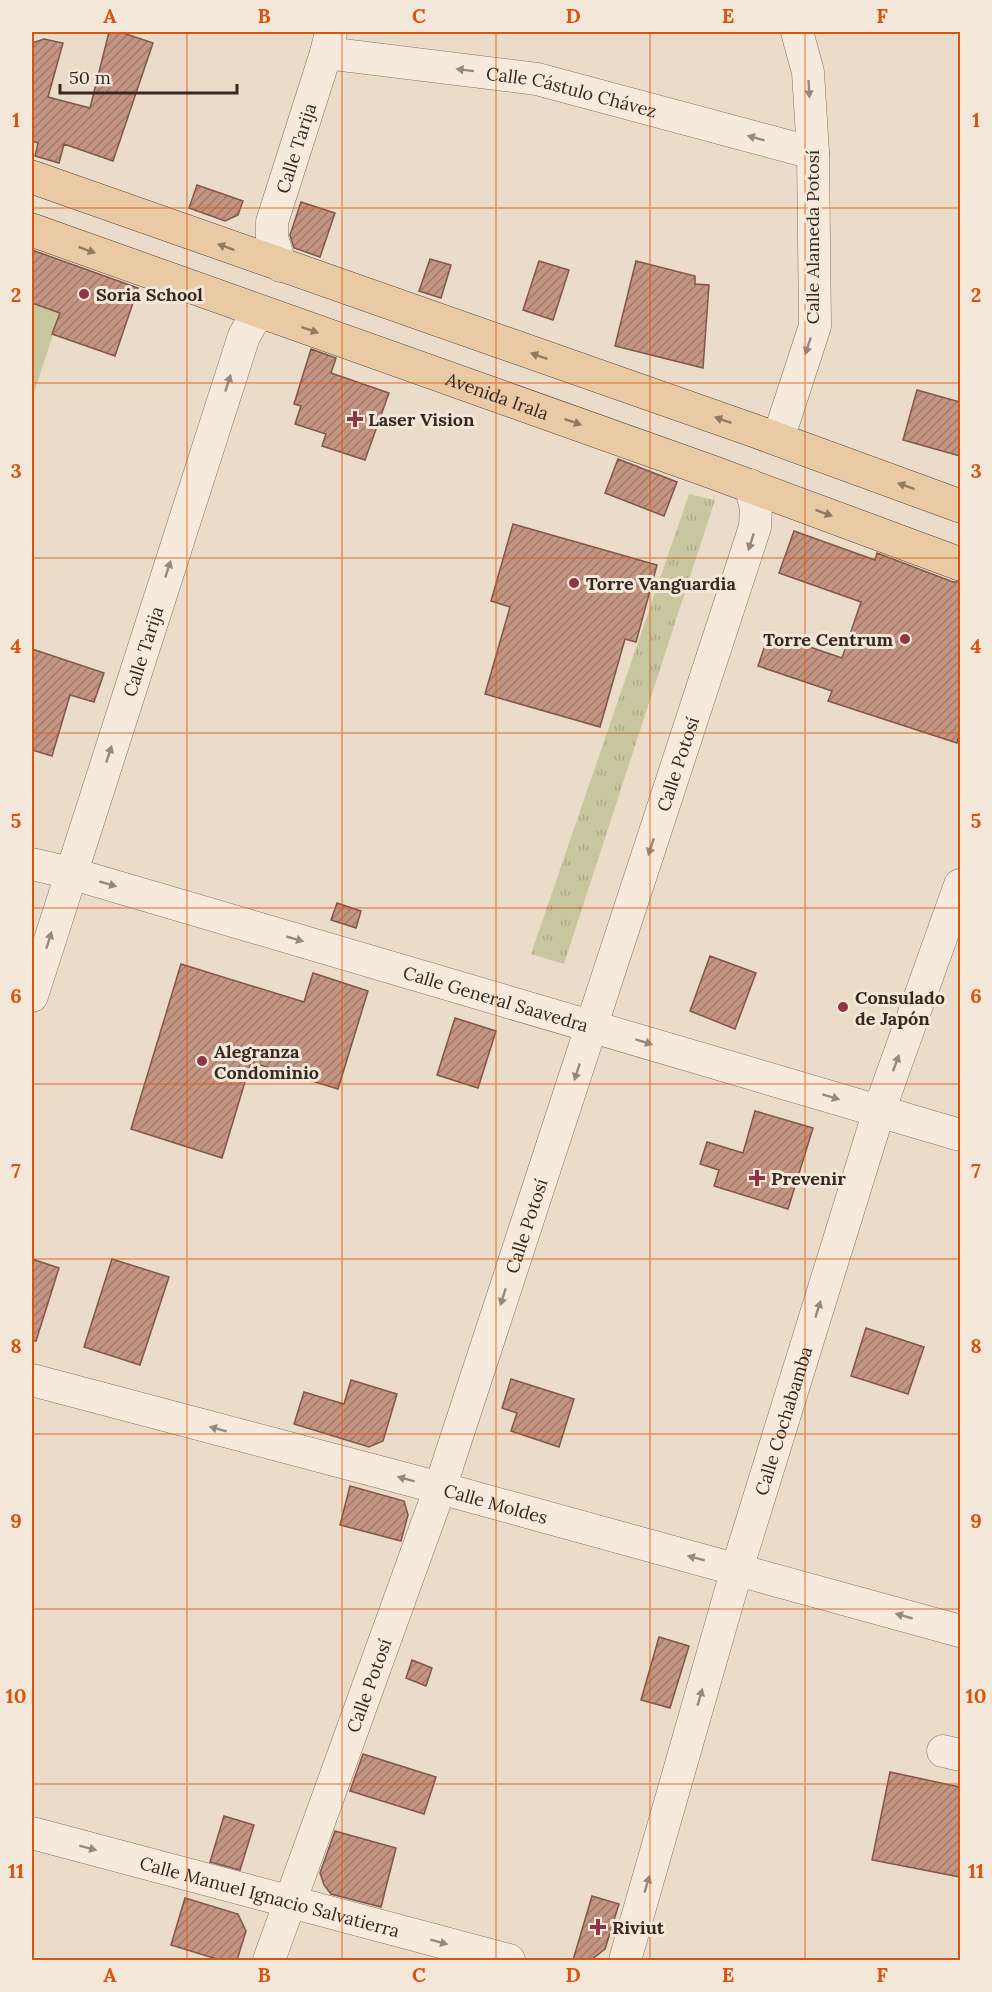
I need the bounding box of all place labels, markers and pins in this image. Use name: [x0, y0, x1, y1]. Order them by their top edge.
place label: Soria School: [96, 283, 203, 306]
marker: Soria School: [77, 287, 91, 301]
place label: Laser Vision: [368, 408, 475, 431]
marker: Laser Vision: [346, 410, 364, 428]
place label: Torre Vanguardia: [586, 572, 736, 595]
marker: Torre Vanguardia: [567, 576, 581, 590]
place label: Torre Centrum: [763, 628, 893, 651]
marker: Torre Centrum: [898, 632, 912, 646]
place label: Consulado de Japón: [855, 986, 945, 1030]
marker: Consulado de Japón: [836, 1000, 850, 1014]
place label: Alegranza Condominio: [214, 1040, 319, 1084]
marker: Alegranza Condominio: [195, 1054, 209, 1068]
place label: Prevenir: [771, 1167, 846, 1190]
marker: Prevenir: [748, 1169, 766, 1187]
place label: Riviut: [612, 1916, 665, 1939]
marker: Riviut: [589, 1918, 607, 1936]

